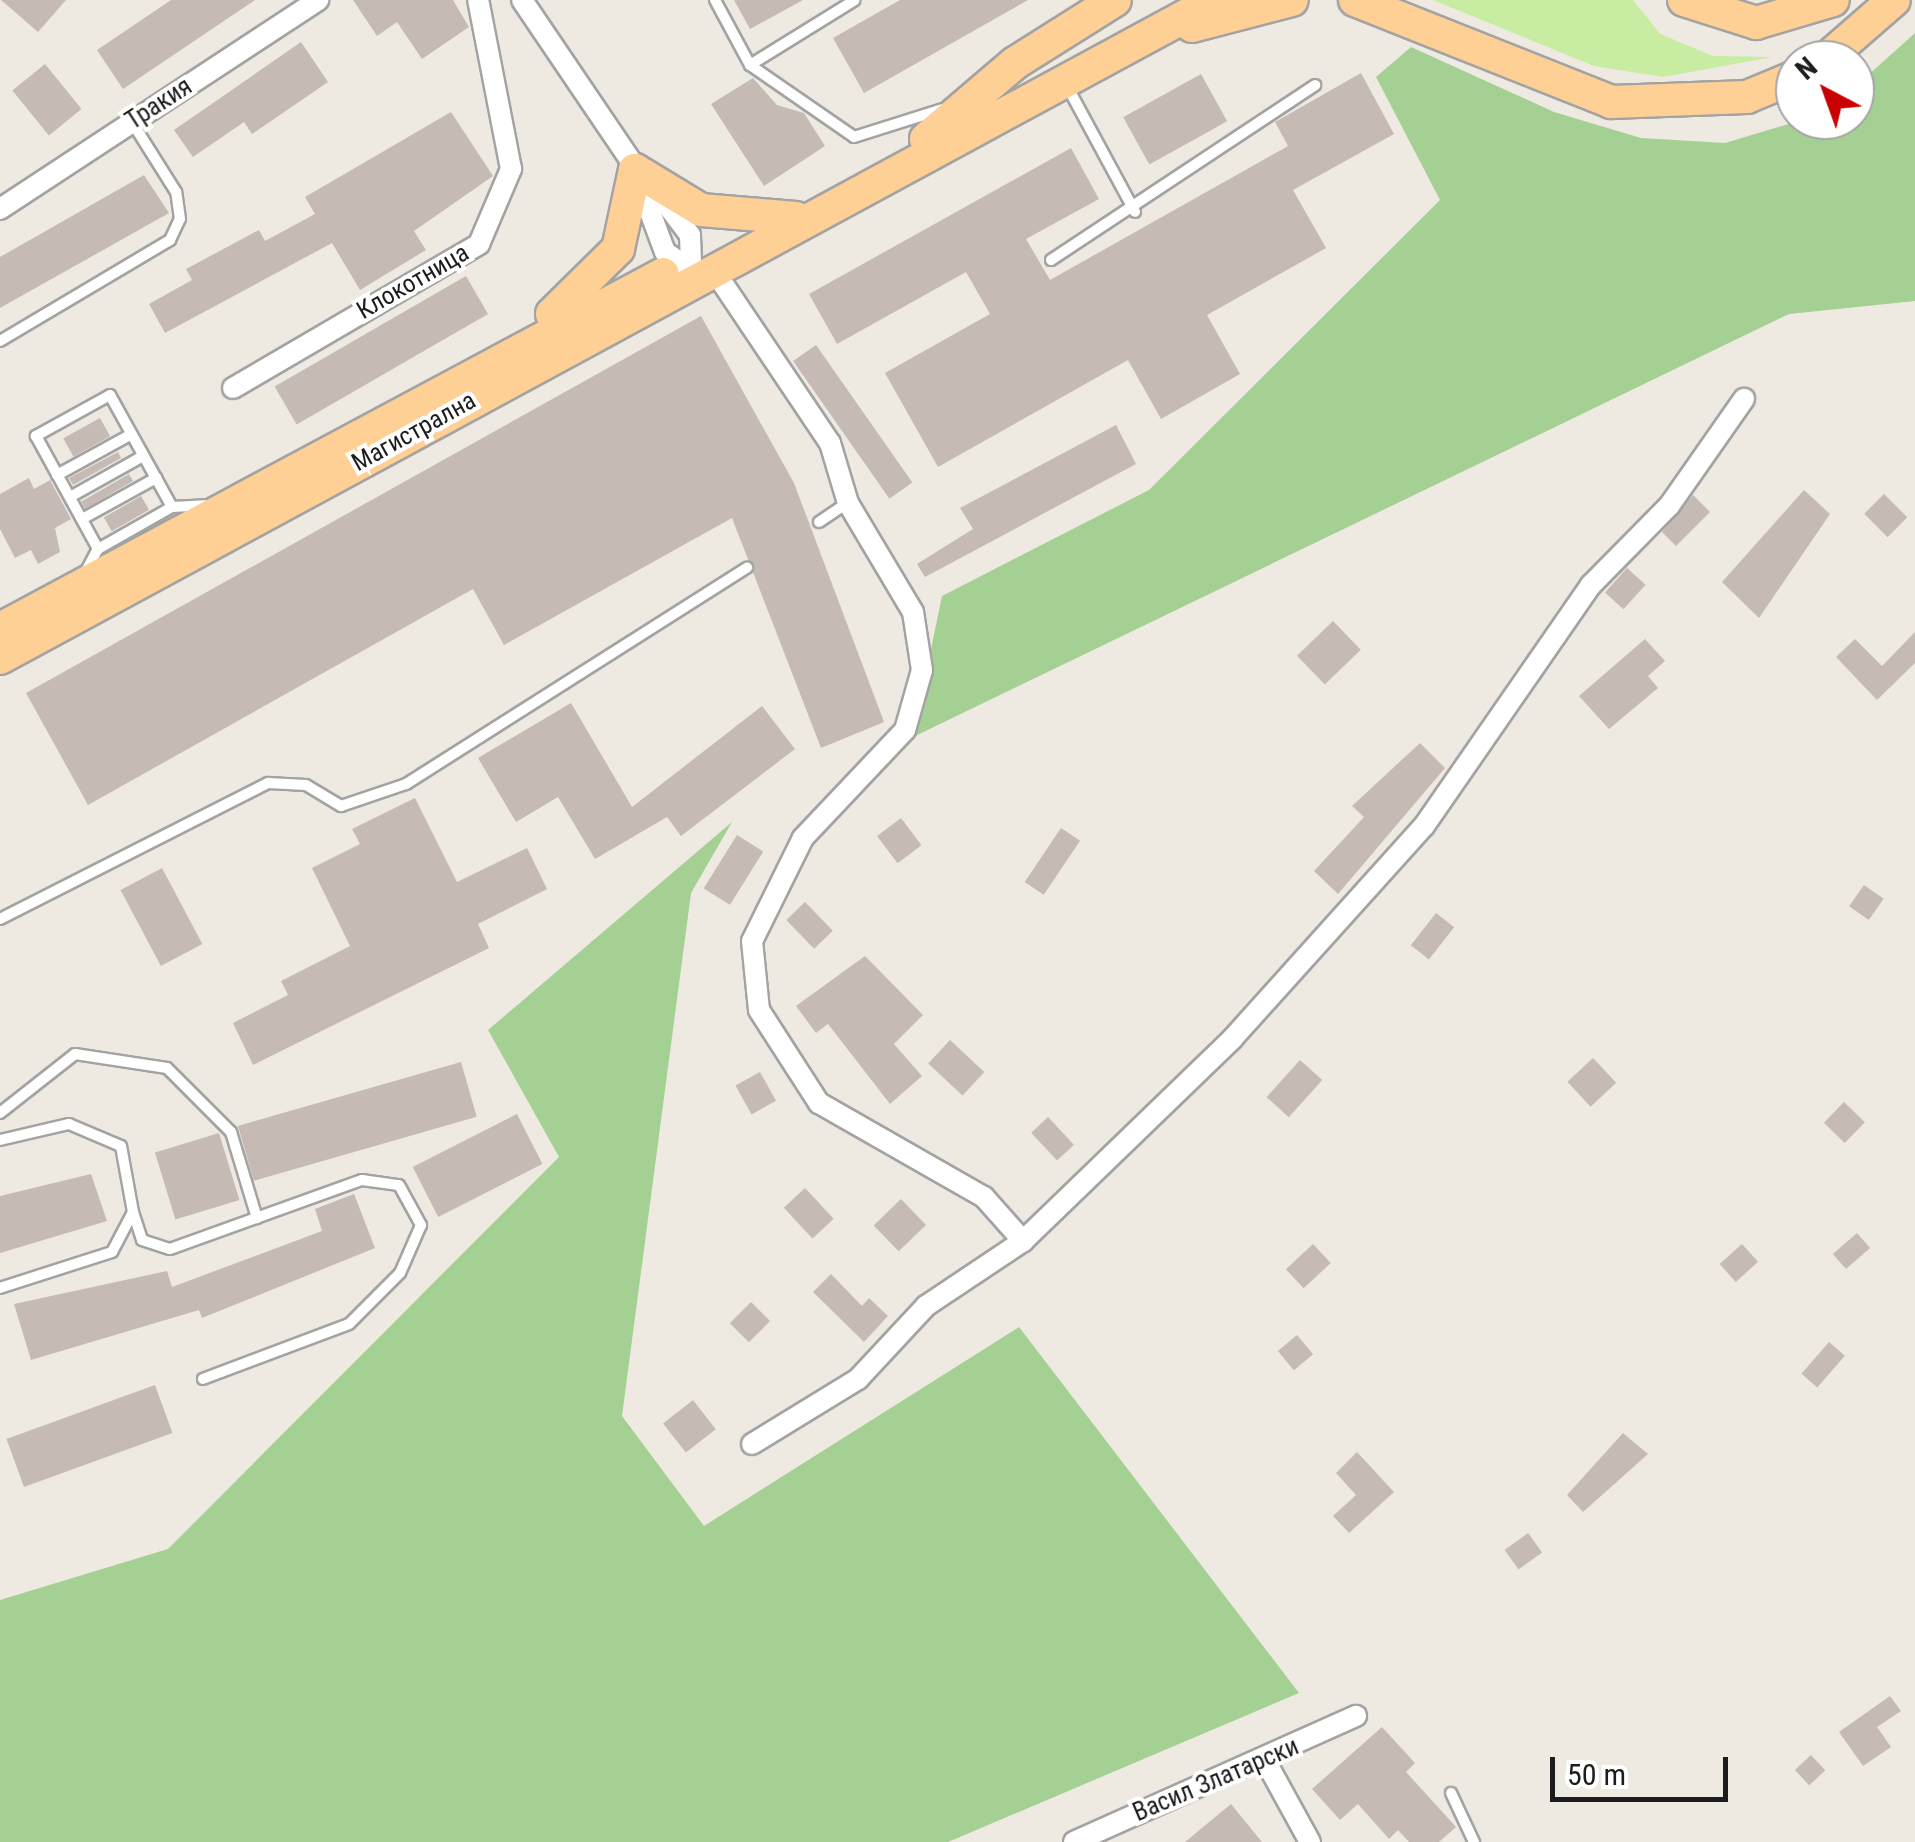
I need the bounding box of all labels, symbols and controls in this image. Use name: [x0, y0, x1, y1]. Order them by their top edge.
north arrow: [1775, 40, 1875, 140]
text: N: [1789, 50, 1824, 87]
street label: Тракия: [120, 72, 198, 136]
street label: Клокотница: [352, 238, 474, 326]
street label: Магистрална: [347, 386, 481, 478]
street label: Васил Златарски: [1129, 1732, 1303, 1828]
scale bar: [1555, 1737, 1732, 1799]
text: 50 m: [1567, 1757, 1626, 1792]

